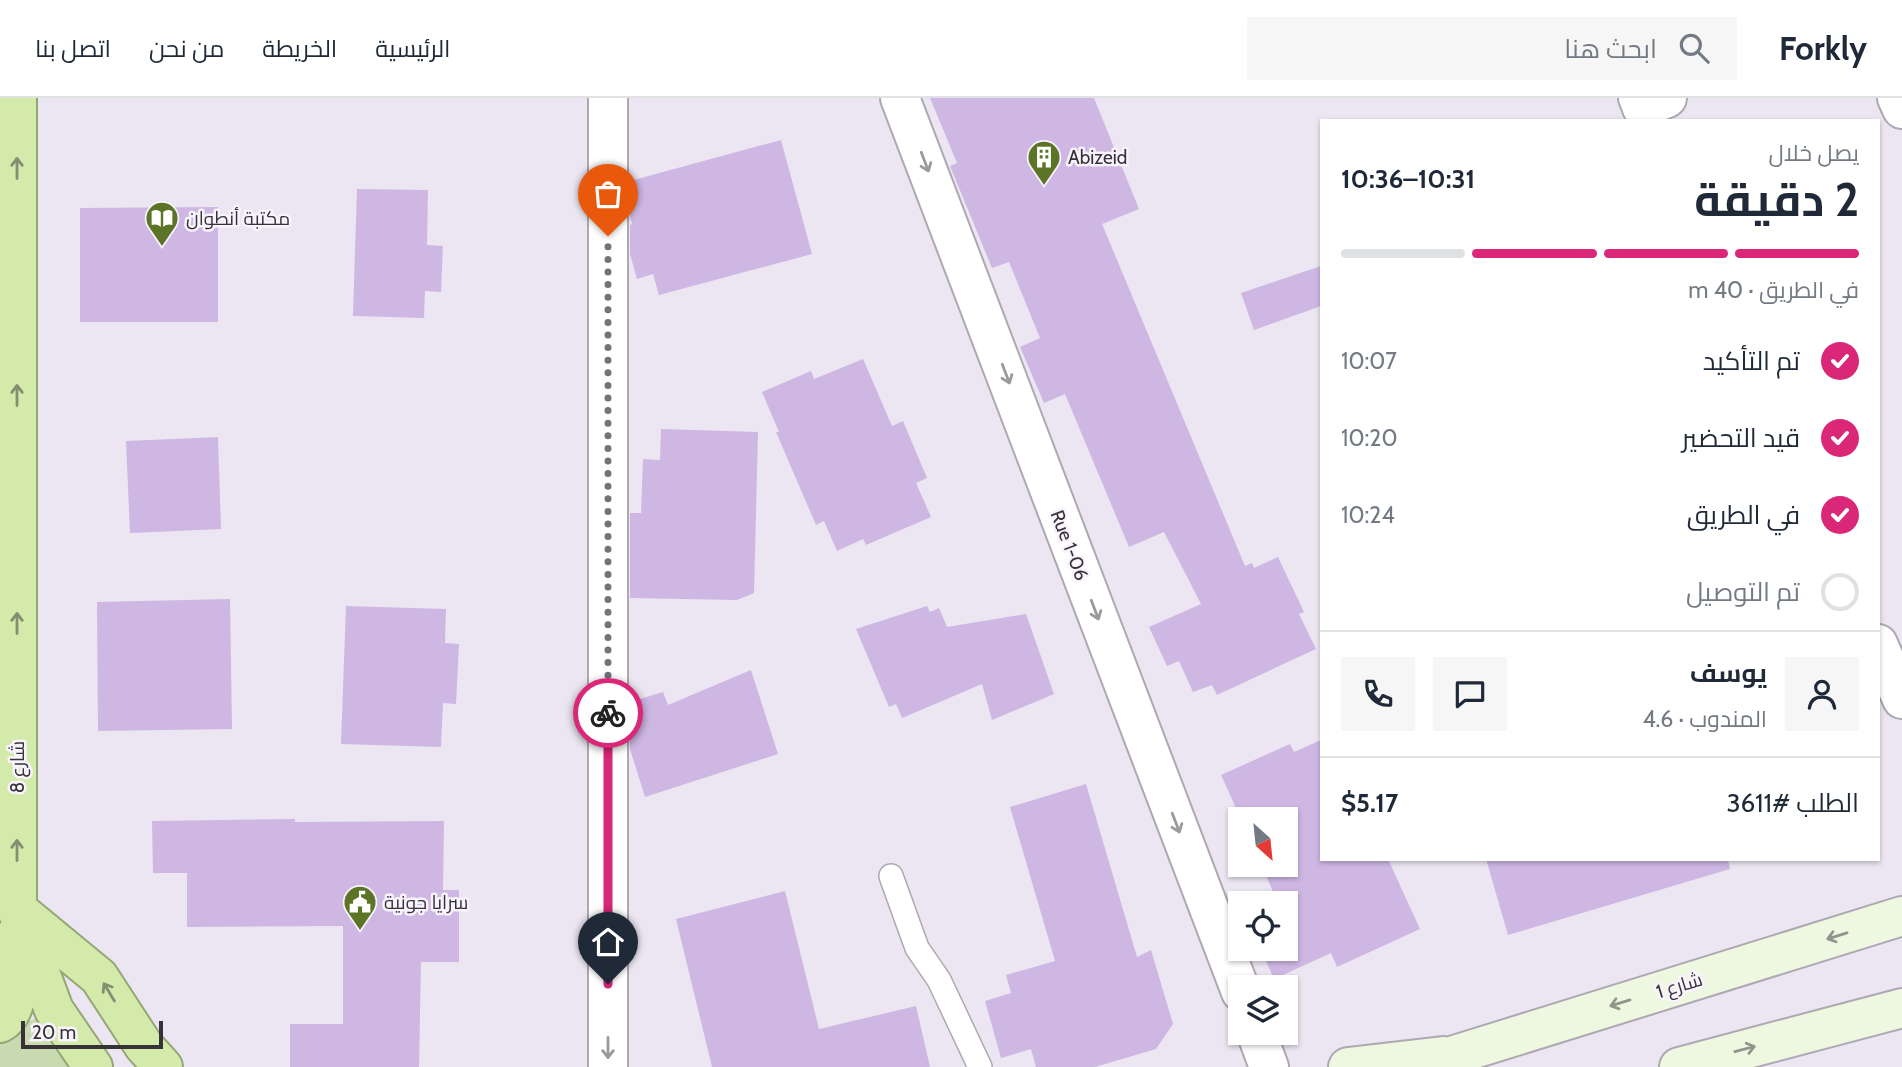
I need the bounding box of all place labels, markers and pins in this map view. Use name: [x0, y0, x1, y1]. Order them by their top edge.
building icon: Abizeid: [1025, 138, 1063, 187]
place label: Abizeid: [1068, 146, 1127, 169]
pin: [578, 164, 638, 236]
library icon: مكتبة أنطوان: [143, 199, 181, 248]
place label: مكتبة أنطوان: [186, 207, 290, 230]
public building icon: سرايا جونية: [341, 883, 379, 932]
place label: سرايا جونية: [384, 891, 468, 914]
pin: [578, 912, 638, 984]

